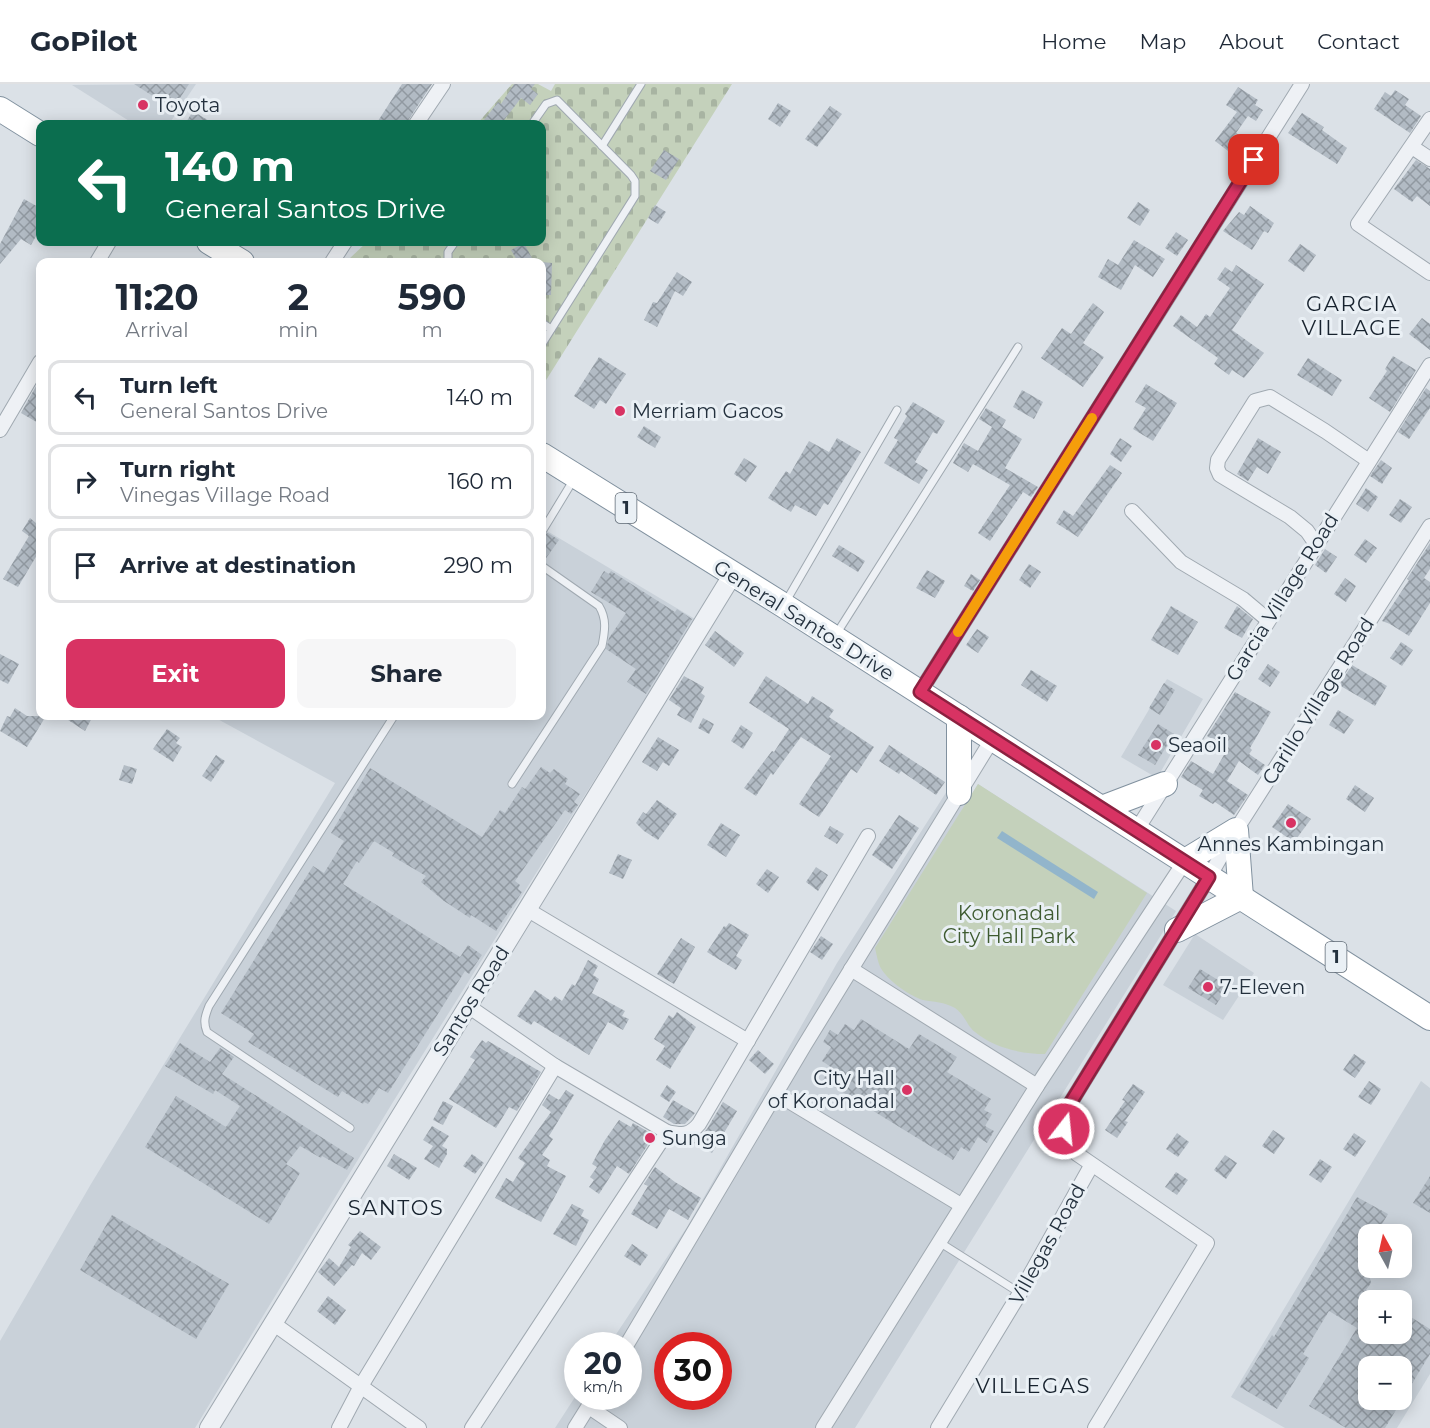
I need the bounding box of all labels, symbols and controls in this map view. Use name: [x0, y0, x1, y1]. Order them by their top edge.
text: GoPilot: [30, 24, 138, 58]
text: Home: [1041, 29, 1106, 54]
text: Map: [1139, 29, 1186, 54]
text: About: [1219, 29, 1284, 54]
text: Contact: [1317, 29, 1400, 54]
place label: Toyota: [155, 93, 220, 117]
marker: Toyota: [136, 98, 150, 112]
pin: [1228, 134, 1279, 185]
text: 140 m: [165, 140, 295, 192]
icon: arrive: [1237, 143, 1270, 176]
icon: left: [66, 144, 144, 222]
text: General Santos Drive: [165, 192, 446, 225]
text: 11:20: [115, 275, 199, 319]
text: 2: [288, 275, 309, 319]
text: 590: [398, 275, 467, 319]
district label: GARCIA VILLAGE: [1301, 291, 1403, 340]
text: Arrival: [126, 318, 189, 342]
text: min: [278, 318, 318, 342]
text: m: [422, 318, 443, 342]
text: Turn left: [120, 372, 218, 399]
icon: left: [69, 381, 102, 414]
text: 140 m: [447, 384, 513, 411]
text: General Santos Drive: [120, 399, 328, 423]
place label: Merriam Gacos: [632, 399, 783, 423]
marker: Merriam Gacos: [613, 404, 627, 418]
text: Turn right: [120, 456, 235, 483]
icon: right: [69, 465, 102, 498]
text: 160 m: [448, 468, 513, 495]
text: Vinegas Village Road: [120, 483, 330, 507]
road number: 1: [616, 493, 636, 523]
street label: Garcia Village Road: [1221, 509, 1343, 685]
icon: arrive: [69, 549, 102, 582]
text: Arrive at destination: [120, 552, 356, 579]
text: 290 m: [443, 552, 513, 579]
street label: General Santos Drive: [709, 555, 899, 685]
street label: Carillo Village Road: [1257, 613, 1379, 789]
button: Exit: [66, 639, 285, 708]
button: Share: [297, 639, 516, 708]
place label: Seaoil: [1168, 733, 1227, 757]
marker: Seaoil: [1149, 738, 1163, 752]
marker: Annes Kambingan: [1284, 816, 1298, 830]
place label: Annes Kambingan: [1198, 832, 1384, 856]
park label: Koronadal City Hall Park: [943, 901, 1075, 948]
street label: Santos Road: [428, 942, 514, 1060]
road number: 1: [1326, 942, 1346, 972]
place label: 7-Eleven: [1220, 975, 1305, 999]
marker: 7-Eleven: [1201, 980, 1215, 994]
place label: City Hall of Koronadal: [768, 1066, 895, 1113]
marker: City Hall of Koronadal: [900, 1083, 914, 1097]
position arrow: [1032, 1097, 1096, 1161]
place label: Sunga: [662, 1126, 727, 1150]
marker: Sunga: [643, 1131, 657, 1145]
street label: Villegas Road: [1004, 1179, 1090, 1309]
district label: SANTOS: [348, 1195, 444, 1220]
north arrow: [1358, 1224, 1412, 1278]
map controls: [1358, 1224, 1412, 1410]
button: +: [1358, 1290, 1412, 1344]
speed limit sign: 30: [654, 1332, 732, 1410]
text: 20: [584, 1345, 622, 1382]
button: −: [1358, 1356, 1412, 1410]
district label: VILLEGAS: [975, 1373, 1091, 1398]
text: km/h: [583, 1377, 623, 1396]

